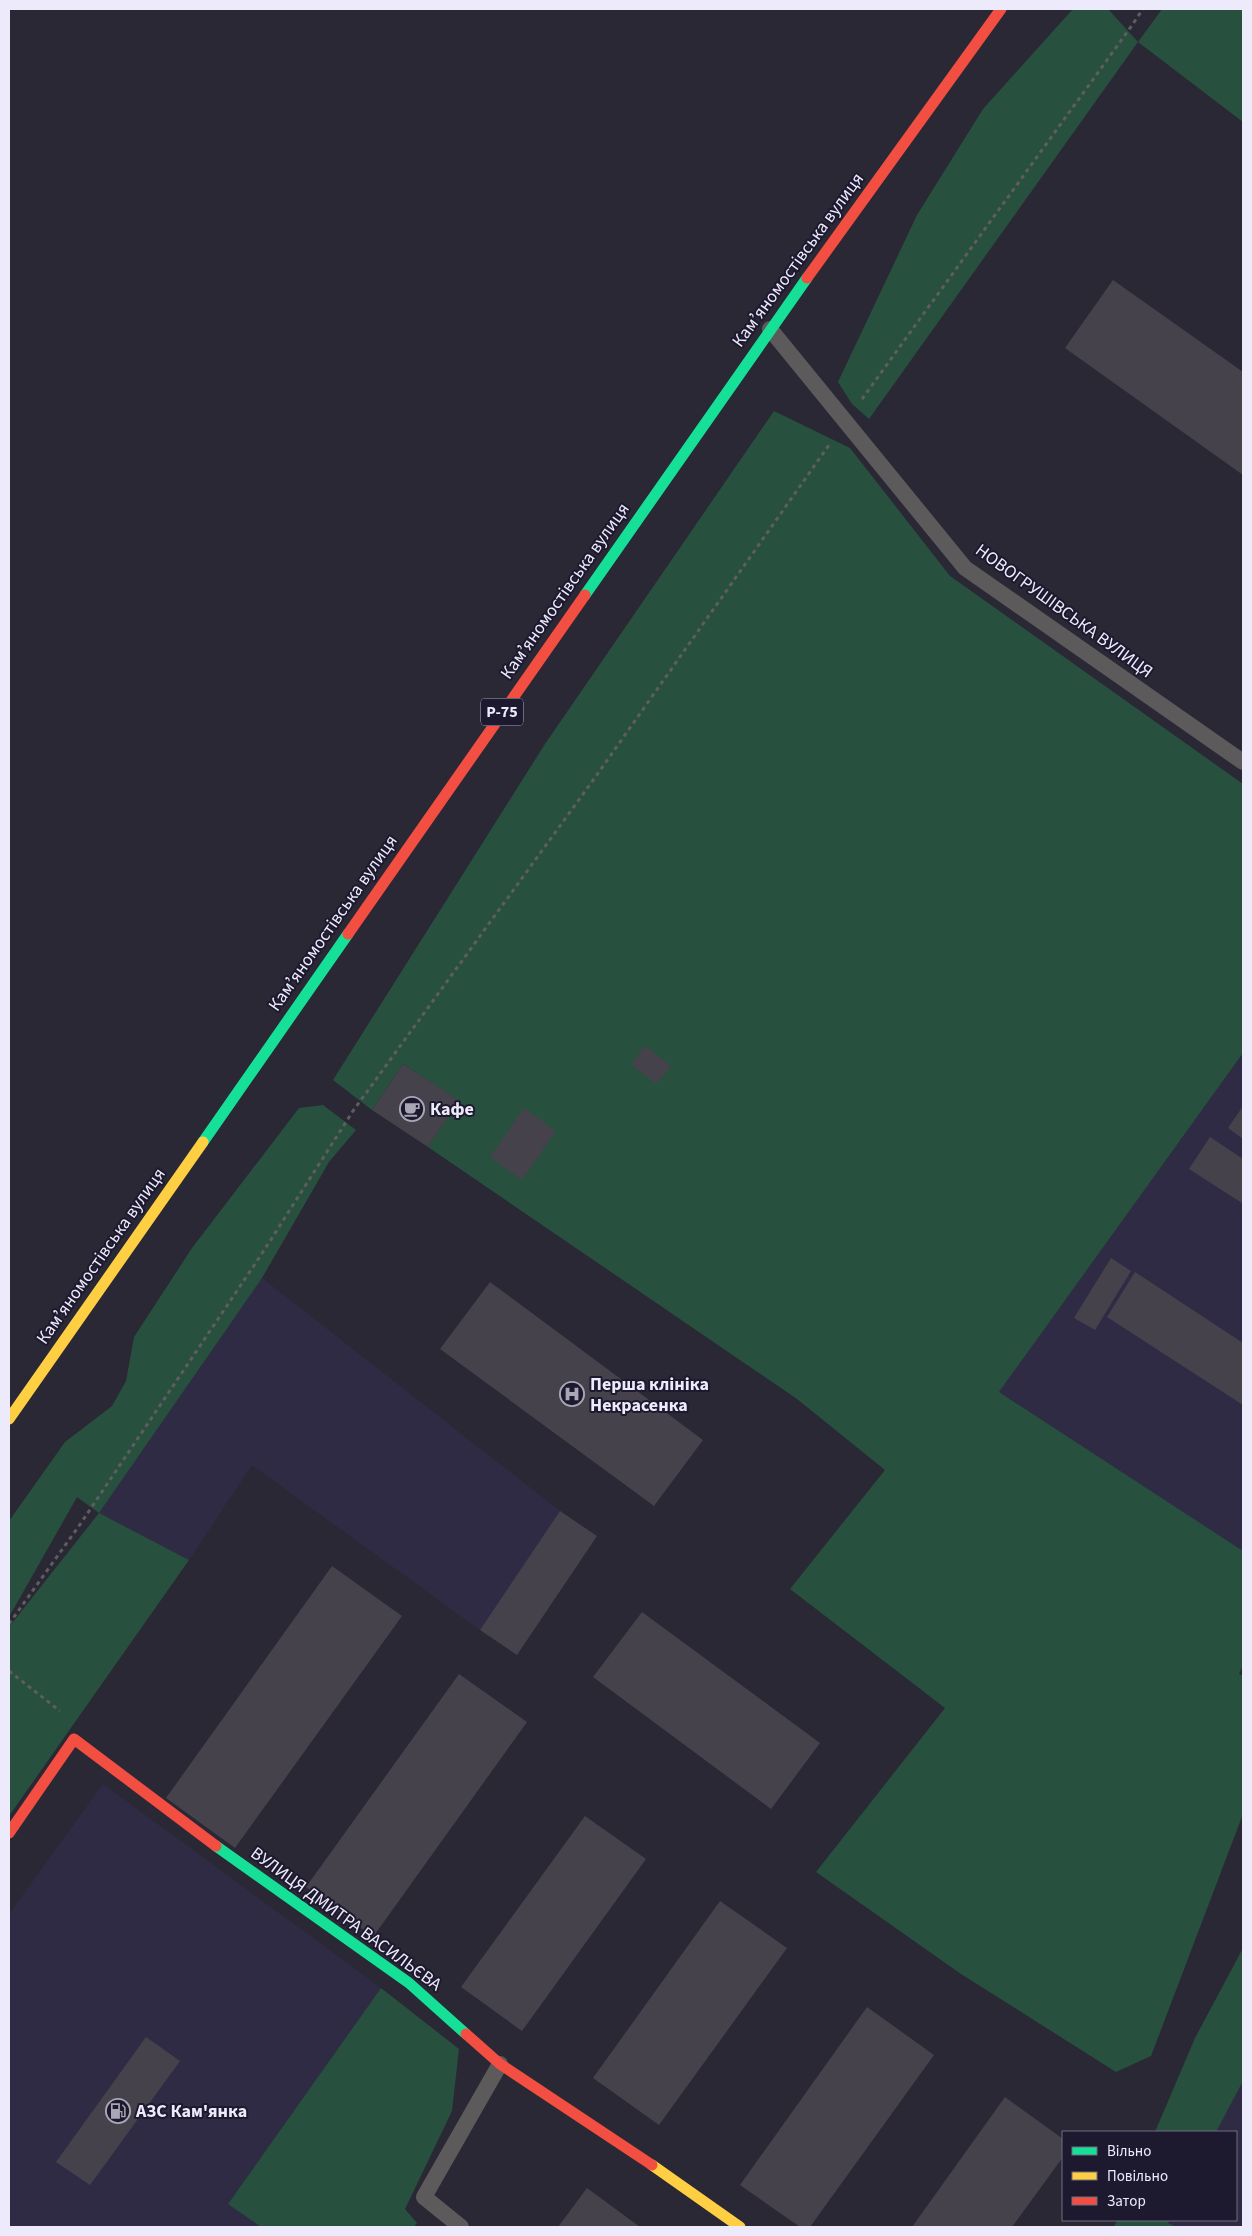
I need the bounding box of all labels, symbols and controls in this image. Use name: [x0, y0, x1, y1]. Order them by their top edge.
street label: Камʼяномостівська вулиця: [726, 168, 870, 352]
street label: Камʼяномостівська вулиця: [495, 498, 635, 684]
street label: НОВОГРУШІВСЬКА ВУЛИЦЯ: [970, 538, 1158, 684]
road number: Р-75: [481, 699, 523, 726]
street label: Камʼяномостівська вулиця: [263, 830, 403, 1016]
cafe icon: Кафе: [399, 1096, 425, 1122]
place label: Кафе: [430, 1097, 474, 1122]
street label: Камʼяномостівська вулиця: [31, 1163, 171, 1349]
place label: Перша клініка Некрасенка: [590, 1372, 709, 1418]
hospital icon: Перша клініка Некрасенка: [559, 1381, 585, 1407]
street label: ВУЛИЦЯ ДМИТРА ВАСИЛЬЄВА: [245, 1841, 447, 1997]
fuel station icon: АЗС Кам'янка: [105, 2098, 131, 2124]
place label: АЗС Кам'янка: [135, 2099, 247, 2124]
legend: [1062, 2131, 1237, 2221]
text: Вільно: [1107, 2141, 1151, 2162]
text: Повільно: [1107, 2166, 1168, 2187]
text: Затор: [1107, 2191, 1146, 2212]

